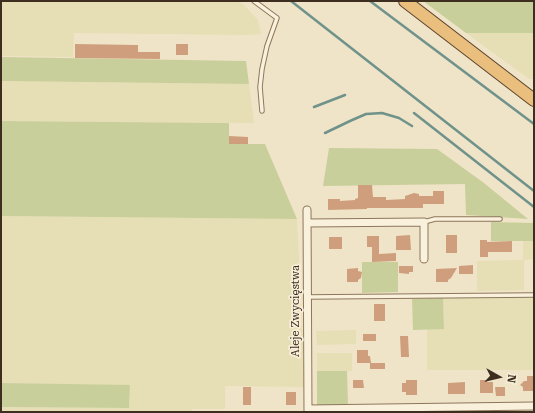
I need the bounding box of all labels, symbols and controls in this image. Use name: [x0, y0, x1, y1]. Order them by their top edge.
street label: Aleje Zwycięstwa: [289, 265, 303, 357]
north arrow: [479, 357, 519, 397]
text: N: [504, 374, 518, 384]

